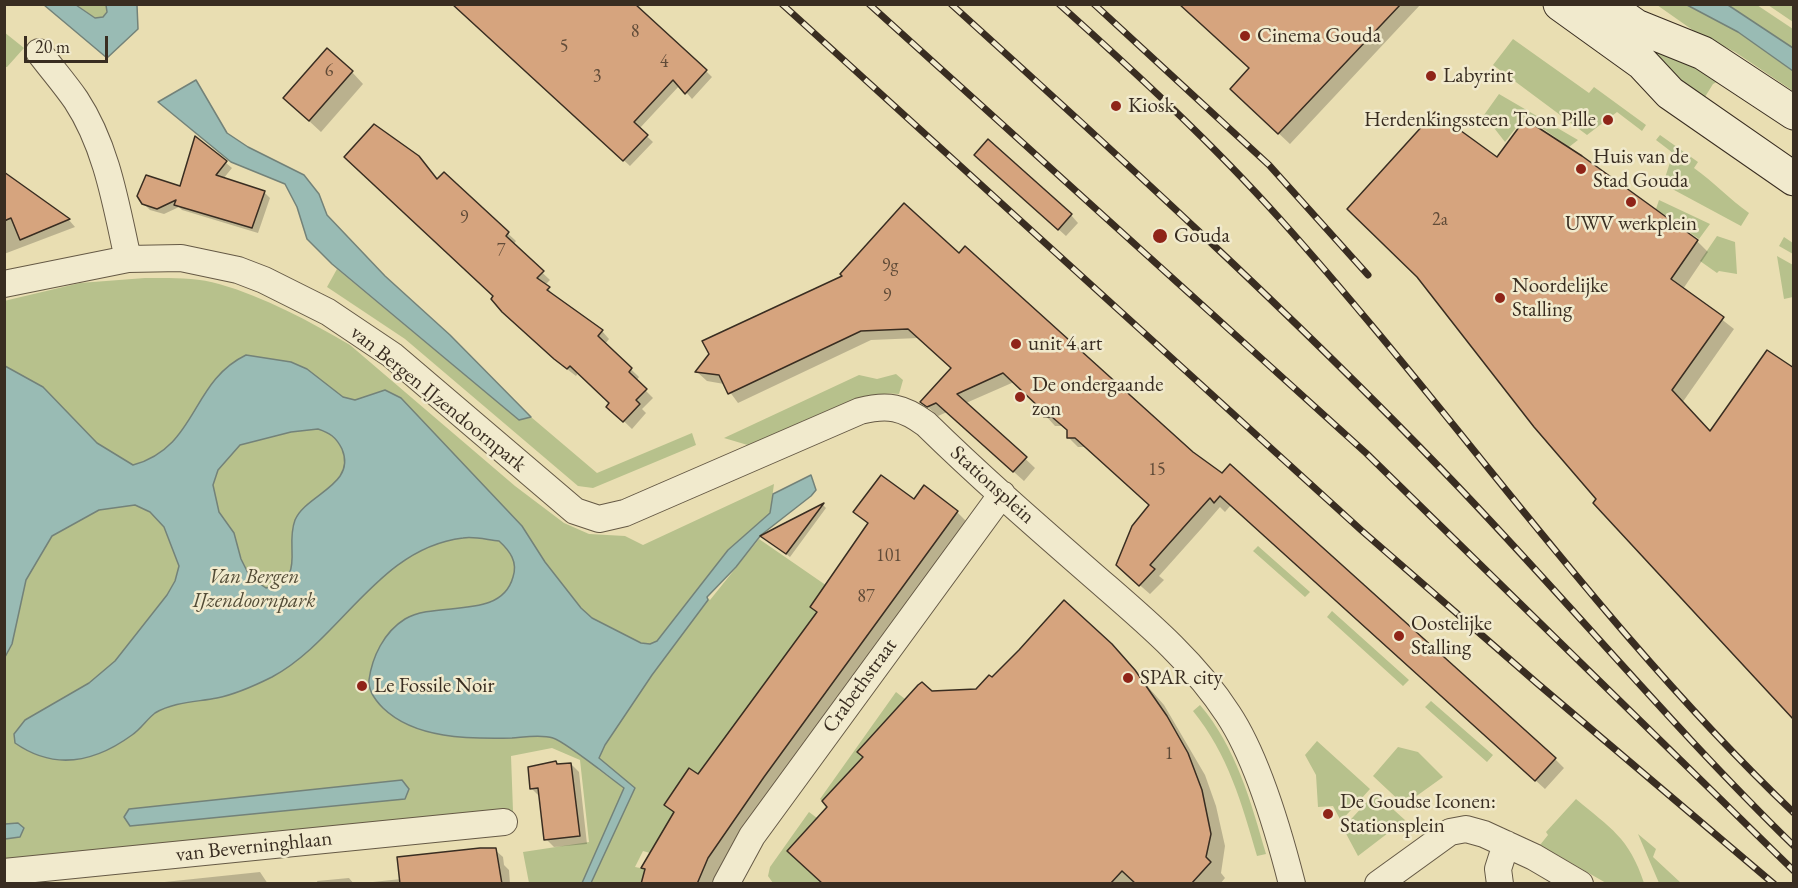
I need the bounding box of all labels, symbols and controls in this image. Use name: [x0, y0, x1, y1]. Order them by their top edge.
house number: 8: [631, 21, 639, 43]
place label: Cinema Gouda: [1257, 23, 1381, 49]
scale bar: [27, 24, 111, 62]
marker: Cinema Gouda: [1238, 29, 1252, 43]
text: 20 m: [35, 35, 70, 58]
house number: 5: [560, 36, 568, 58]
house number: 4: [660, 51, 668, 73]
house number: 6: [325, 60, 333, 82]
place label: Labyrint: [1443, 63, 1513, 89]
house number: 3: [593, 66, 601, 88]
marker: Labyrint: [1424, 69, 1438, 83]
place label: Kiosk: [1128, 93, 1174, 119]
marker: Kiosk: [1109, 99, 1123, 113]
place label: Herdenkingssteen Toon Pille: [1364, 107, 1596, 133]
marker: Herdenkingssteen Toon Pille: [1601, 113, 1615, 127]
place label: Huis van de Stad Gouda: [1593, 144, 1689, 194]
marker: Huis van de Stad Gouda: [1574, 162, 1588, 176]
marker: UWV werkplein: [1624, 195, 1638, 209]
house number: 9: [460, 207, 468, 229]
house number: 2a: [1432, 209, 1448, 231]
place label: UWV werkplein: [1565, 211, 1697, 237]
place label: Gouda: [1174, 223, 1230, 249]
marker: Gouda: [1151, 227, 1169, 245]
house number: 7: [497, 240, 505, 262]
house number: 9g: [882, 255, 898, 277]
place label: Noordelijke Stalling: [1512, 273, 1608, 323]
house number: 9: [883, 285, 891, 307]
marker: Noordelijke Stalling: [1493, 291, 1507, 305]
street label: van Bergen IJzendoornpark: [345, 320, 531, 478]
place label: unit 4 art: [1028, 331, 1102, 357]
marker: unit 4 art: [1009, 337, 1023, 351]
place label: De ondergaande zon: [1032, 372, 1163, 422]
marker: De ondergaande zon: [1013, 390, 1027, 404]
street label: Stationsplein: [945, 441, 1039, 529]
house number: 15: [1148, 459, 1166, 481]
house number: 101: [876, 545, 902, 567]
park label: Van Bergen IJzendoornpark: [193, 564, 315, 614]
house number: 87: [857, 586, 875, 608]
place label: Oostelijke Stalling: [1411, 611, 1492, 661]
marker: Oostelijke Stalling: [1392, 629, 1406, 643]
street label: Crabethstraat: [817, 634, 903, 738]
place label: SPAR city: [1140, 665, 1223, 691]
marker: SPAR city: [1121, 671, 1135, 685]
place label: Le Fossile Noir: [374, 673, 494, 699]
marker: Le Fossile Noir: [355, 679, 369, 693]
house number: 1: [1165, 743, 1173, 765]
place label: De Goudse Iconen: Stationsplein: [1340, 789, 1496, 839]
marker: De Goudse Iconen: Stationsplein: [1321, 807, 1335, 821]
street label: van Beverninghlaan: [175, 826, 333, 868]

